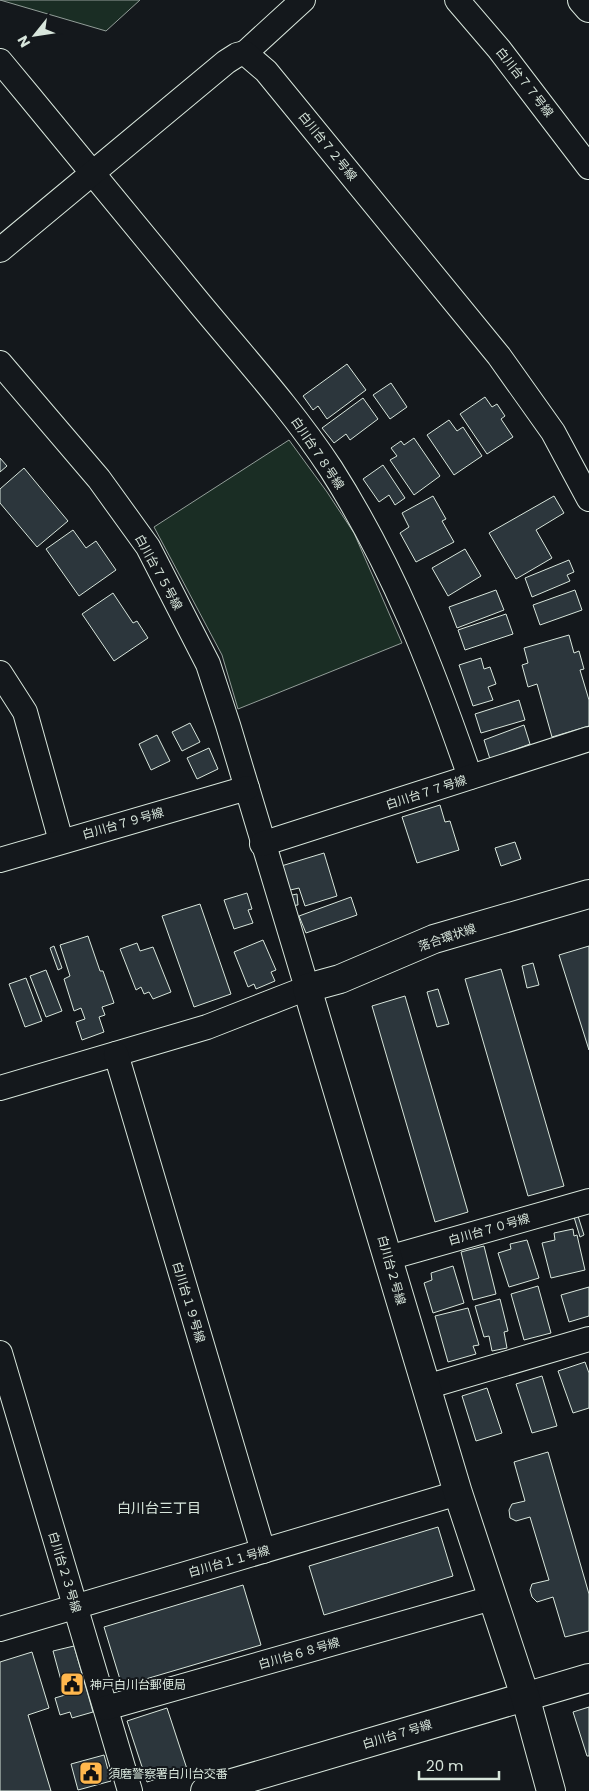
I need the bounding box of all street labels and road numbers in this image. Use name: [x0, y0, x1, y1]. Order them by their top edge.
street label: 白川台７７号線: [492, 44, 558, 120]
street label: 白川台７２号線: [295, 108, 361, 184]
street label: 白川台７８号線: [287, 413, 349, 493]
street label: 白川台７５号線: [131, 531, 187, 613]
street label: 白川台７７号線: [383, 771, 469, 813]
street label: 白川台７９号線: [80, 803, 166, 843]
street label: 落合環状線: [416, 919, 478, 955]
street label: 白川台７０号線: [446, 1209, 532, 1249]
street label: 白川台２号線: [374, 1233, 410, 1307]
street label: 白川台１９号線: [169, 1259, 209, 1345]
street label: 白川台２３号線: [45, 1529, 85, 1615]
street label: 白川台１１号線: [186, 1541, 272, 1581]
street label: 白川台６８号線: [256, 1633, 342, 1673]
street label: 白川台７号線: [360, 1715, 434, 1753]

